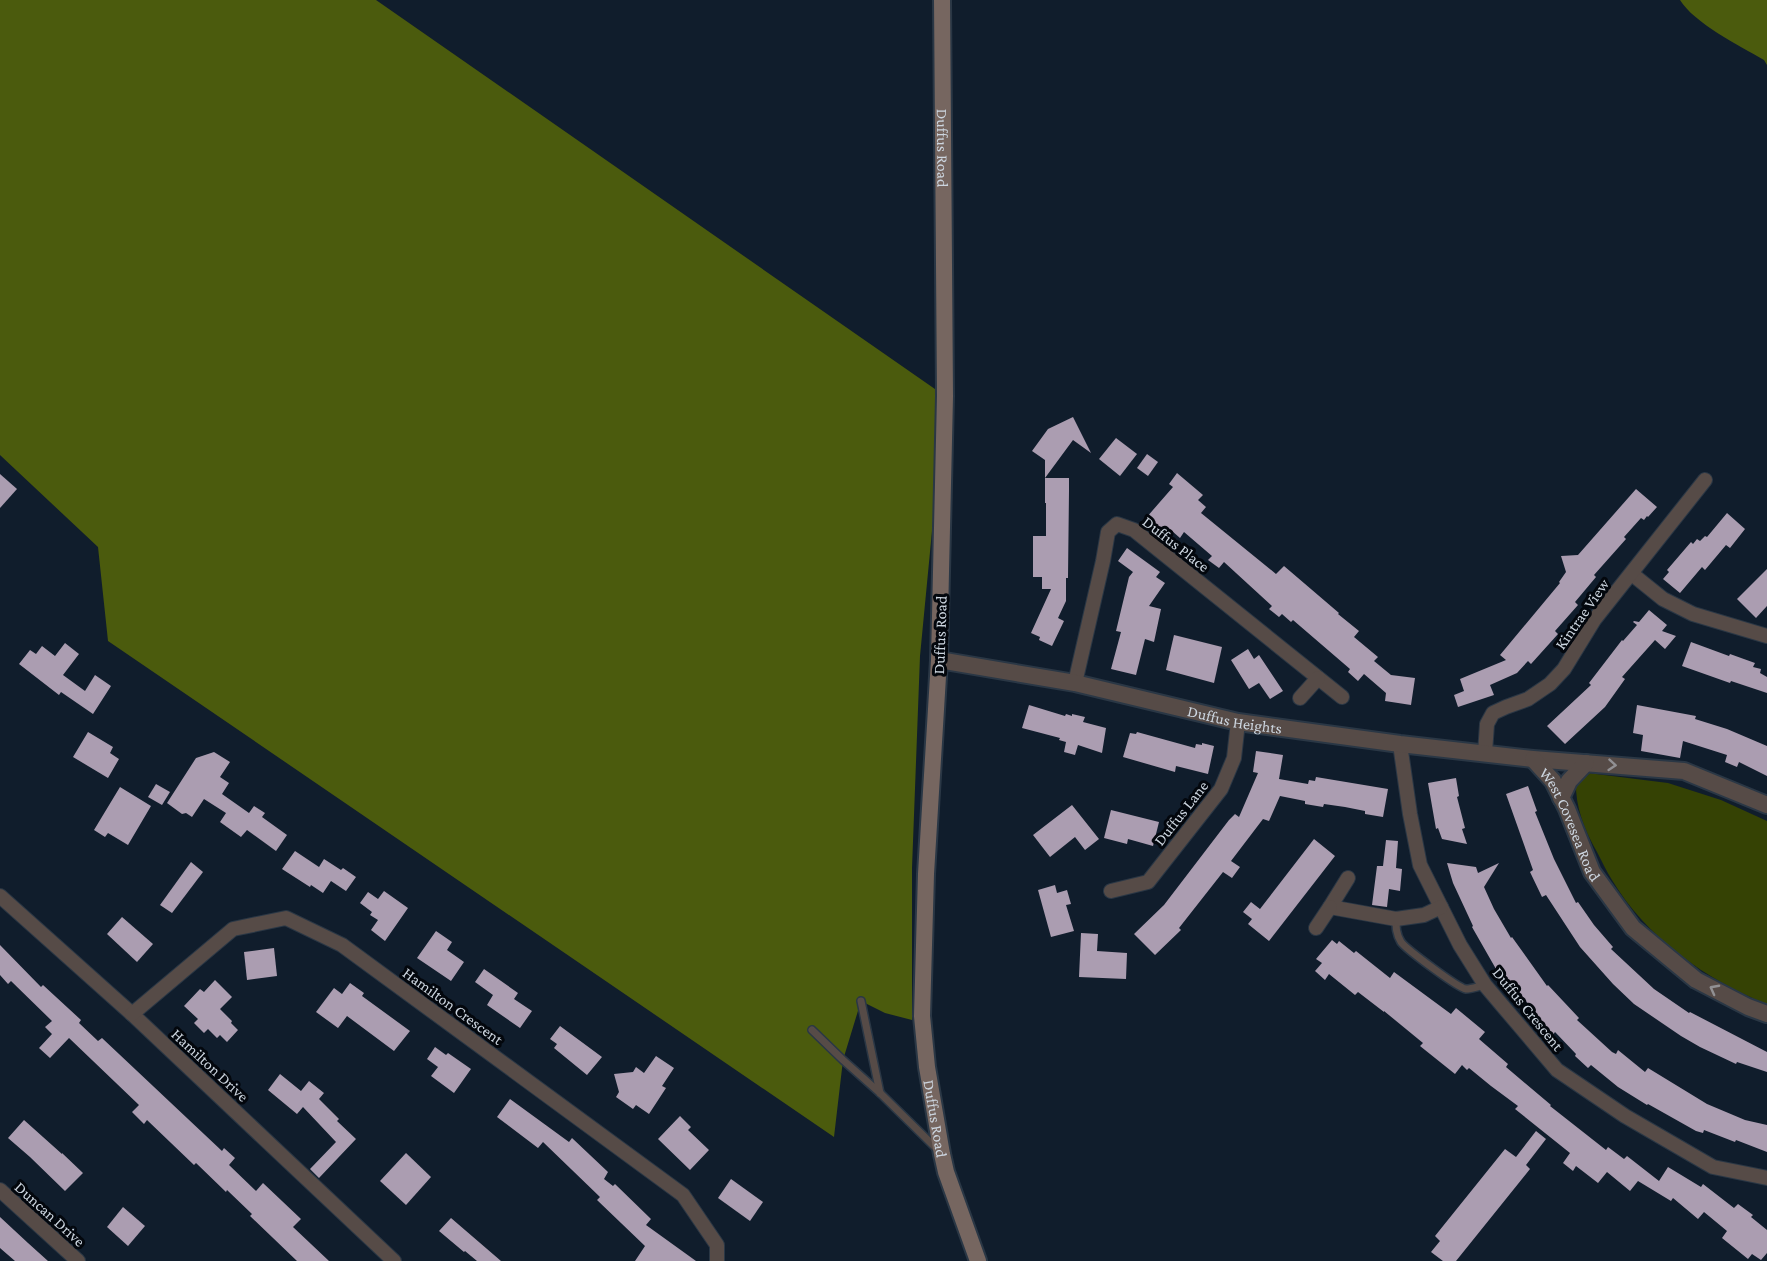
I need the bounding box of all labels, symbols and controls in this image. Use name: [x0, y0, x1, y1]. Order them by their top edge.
street label: Duffus Road: [934, 109, 952, 188]
street label: Duffus Place: [1139, 513, 1213, 575]
street label: Kintrae View: [1552, 575, 1613, 652]
street label: Duffus Road: [930, 595, 950, 675]
street label: Duffus Heights: [1186, 702, 1283, 736]
one-way arrow: [1608, 758, 1617, 771]
street label: West Covesea Road: [1536, 764, 1604, 885]
street label: Duffus Lane: [1150, 777, 1212, 849]
street label: Hamilton Crescent: [400, 964, 507, 1048]
street label: Duffus Crescent: [1489, 964, 1567, 1055]
one-way arrow: [1709, 985, 1720, 997]
street label: Hamilton Drive: [168, 1025, 252, 1105]
street label: Duffus Road: [921, 1078, 951, 1159]
street label: Duncan Drive: [12, 1178, 88, 1250]

